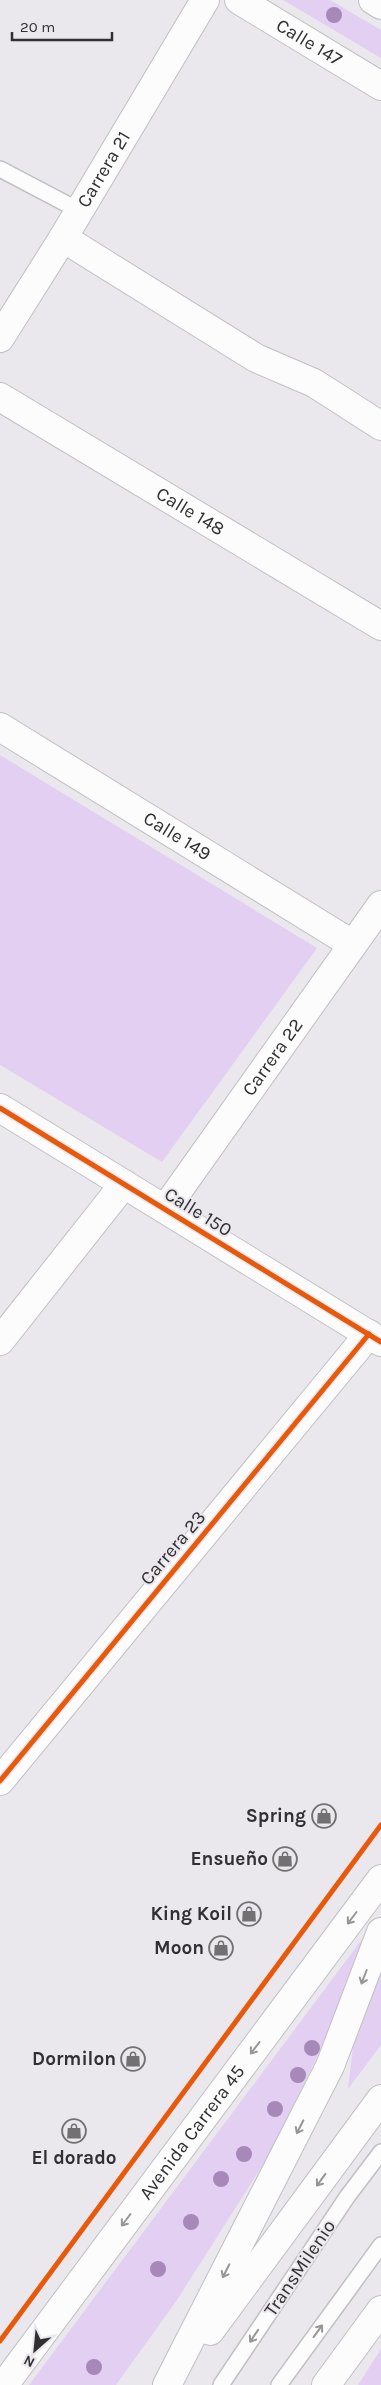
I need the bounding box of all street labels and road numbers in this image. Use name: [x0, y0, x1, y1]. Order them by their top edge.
street label: Calle 147: [272, 14, 346, 71]
street label: Carrera 21: [73, 127, 135, 212]
street label: Calle 148: [152, 482, 228, 540]
street label: Calle 149: [139, 807, 215, 865]
street label: Carrera 22: [238, 1015, 308, 1100]
street label: Calle 150: [160, 1183, 236, 1241]
street label: Carrera 23: [136, 1507, 210, 1589]
street label: Avenida Carrera 45: [135, 2061, 249, 2204]
street label: TransMilenio: [260, 2216, 340, 2320]

